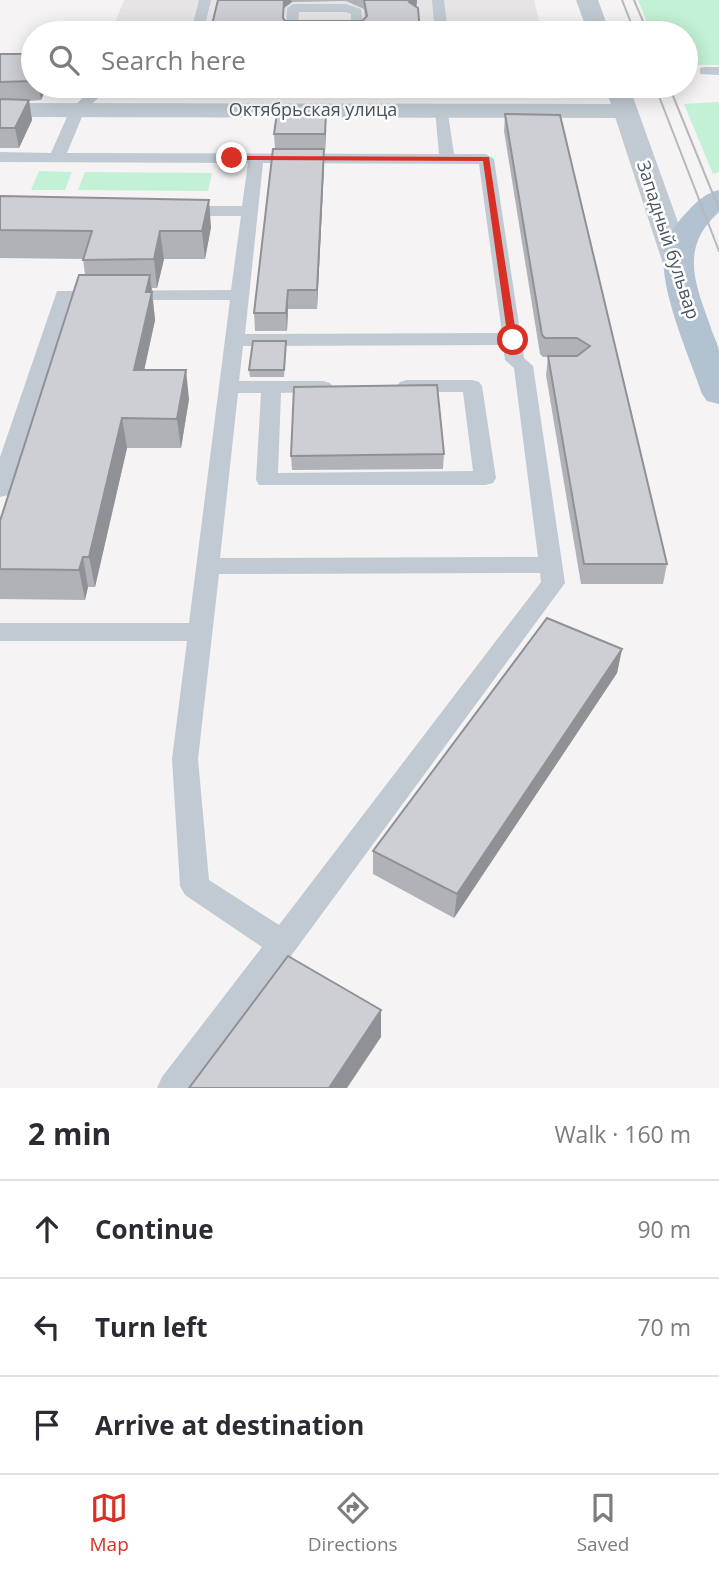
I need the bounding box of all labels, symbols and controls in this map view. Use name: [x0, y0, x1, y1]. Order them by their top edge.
search box: [21, 21, 698, 98]
icon: search: [45, 41, 83, 79]
text: Search here: [101, 42, 246, 78]
street label: Октябрьская улица: [229, 97, 397, 121]
route end: [216, 142, 247, 173]
street label: Западный бульвар: [632, 157, 706, 322]
route start: [497, 324, 528, 355]
text: 2 min: [28, 1113, 111, 1154]
text: Walk · 160 m: [554, 1118, 691, 1150]
icon: ahead: [28, 1210, 66, 1248]
text: Continue: [95, 1211, 214, 1247]
text: 90 m: [637, 1213, 691, 1245]
icon: left: [28, 1308, 66, 1346]
text: Turn left: [95, 1309, 207, 1345]
text: 70 m: [637, 1311, 691, 1343]
icon: arrive: [28, 1406, 66, 1444]
text: Arrive at destination: [95, 1407, 364, 1443]
tab: Map: [90, 1489, 129, 1557]
tab: Directions: [308, 1489, 398, 1557]
tab: Saved: [577, 1489, 629, 1557]

